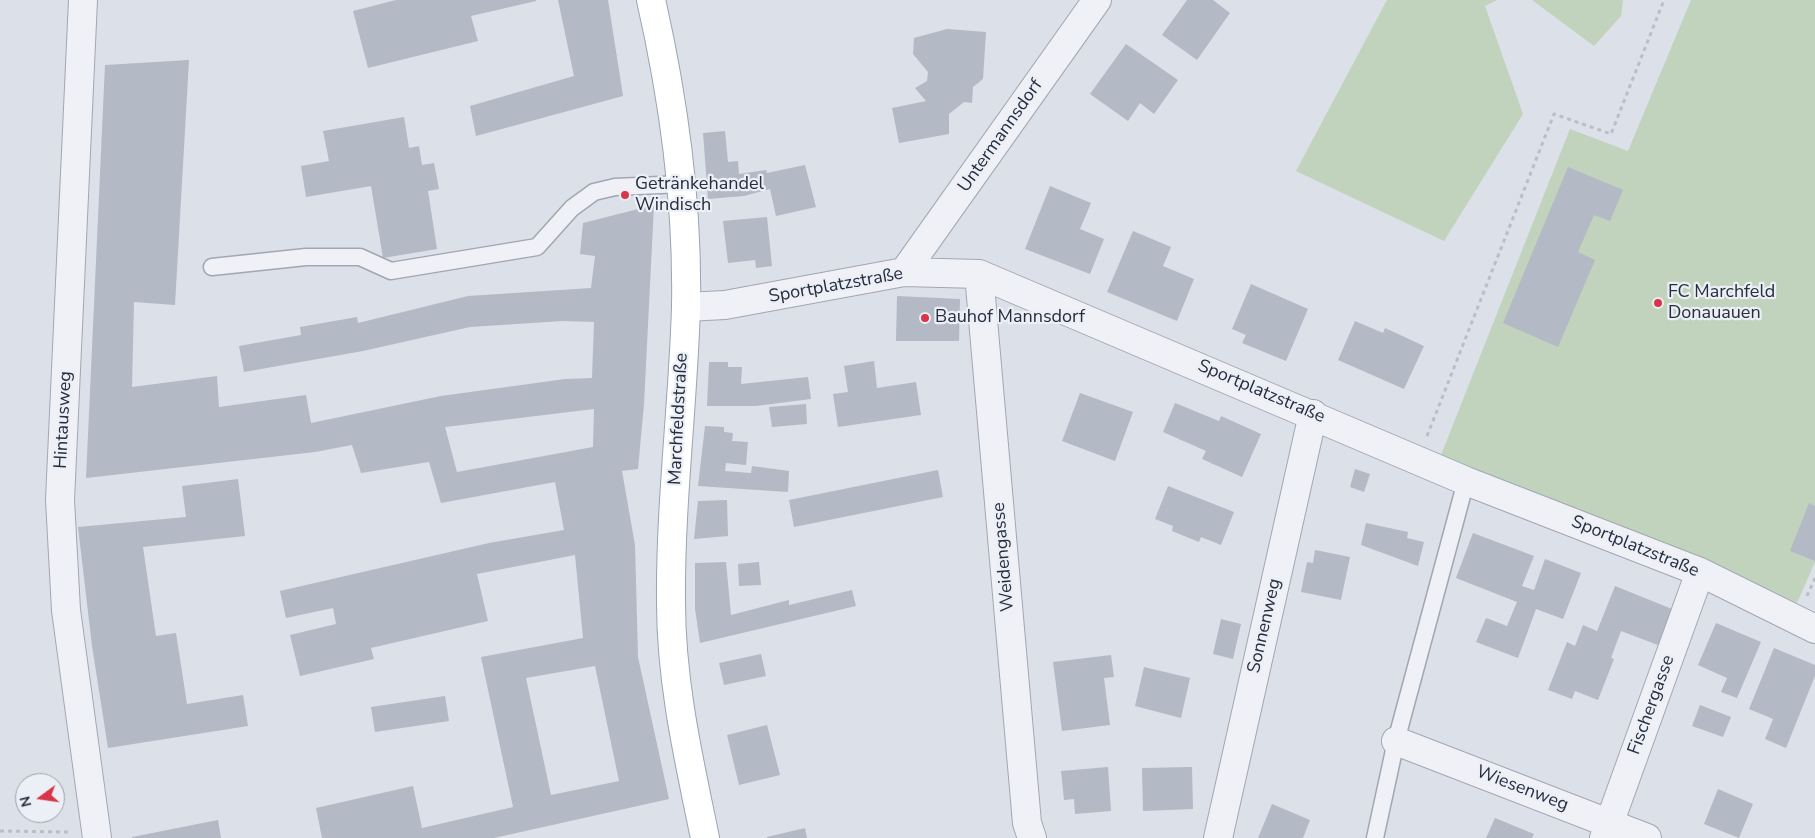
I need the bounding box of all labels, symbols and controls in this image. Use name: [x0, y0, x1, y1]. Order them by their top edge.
street label: Untermannsdorf: [954, 75, 1048, 197]
place label: Getränkehandel Windisch: [635, 174, 764, 216]
marker: Getränkehandel Windisch: [619, 189, 631, 201]
street label: Sportplatzstraße: [767, 264, 905, 308]
place label: FC Marchfeld Donauauen: [1668, 282, 1775, 324]
marker: FC Marchfeld Donauauen: [1652, 297, 1664, 309]
place label: Bauhof Mannsdorf: [935, 307, 1085, 329]
marker: Bauhof Mannsdorf: [919, 312, 931, 324]
street label: Marchfeldstraße: [665, 352, 693, 486]
street label: Sportplatzstraße: [1194, 355, 1328, 429]
street label: Hintausweg: [51, 371, 77, 469]
street label: Weidengasse: [988, 501, 1020, 613]
street label: Sportplatzstraße: [1568, 511, 1702, 583]
street label: Sonnenweg: [1244, 577, 1286, 675]
street label: Fischergasse: [1624, 652, 1680, 758]
street label: Wiesenweg: [1473, 762, 1571, 816]
north arrow: [15, 773, 65, 823]
text: N: [15, 794, 36, 809]

